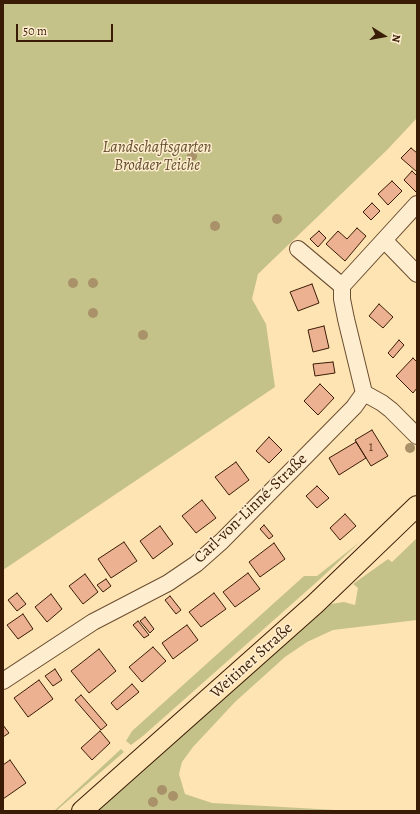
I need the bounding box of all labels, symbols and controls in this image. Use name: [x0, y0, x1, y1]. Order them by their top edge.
scale bar: [18, 16, 115, 42]
north arrow: [364, 16, 404, 56]
text: 50 m: [23, 23, 47, 39]
text: N: [388, 33, 404, 44]
park label: Landschaftsgarten Brodaer Teiche: [103, 138, 211, 176]
house number: 1: [369, 440, 373, 456]
street label: Carl-von-Linné-Straße: [190, 450, 312, 568]
street label: Weitiner Straße: [207, 619, 297, 703]

